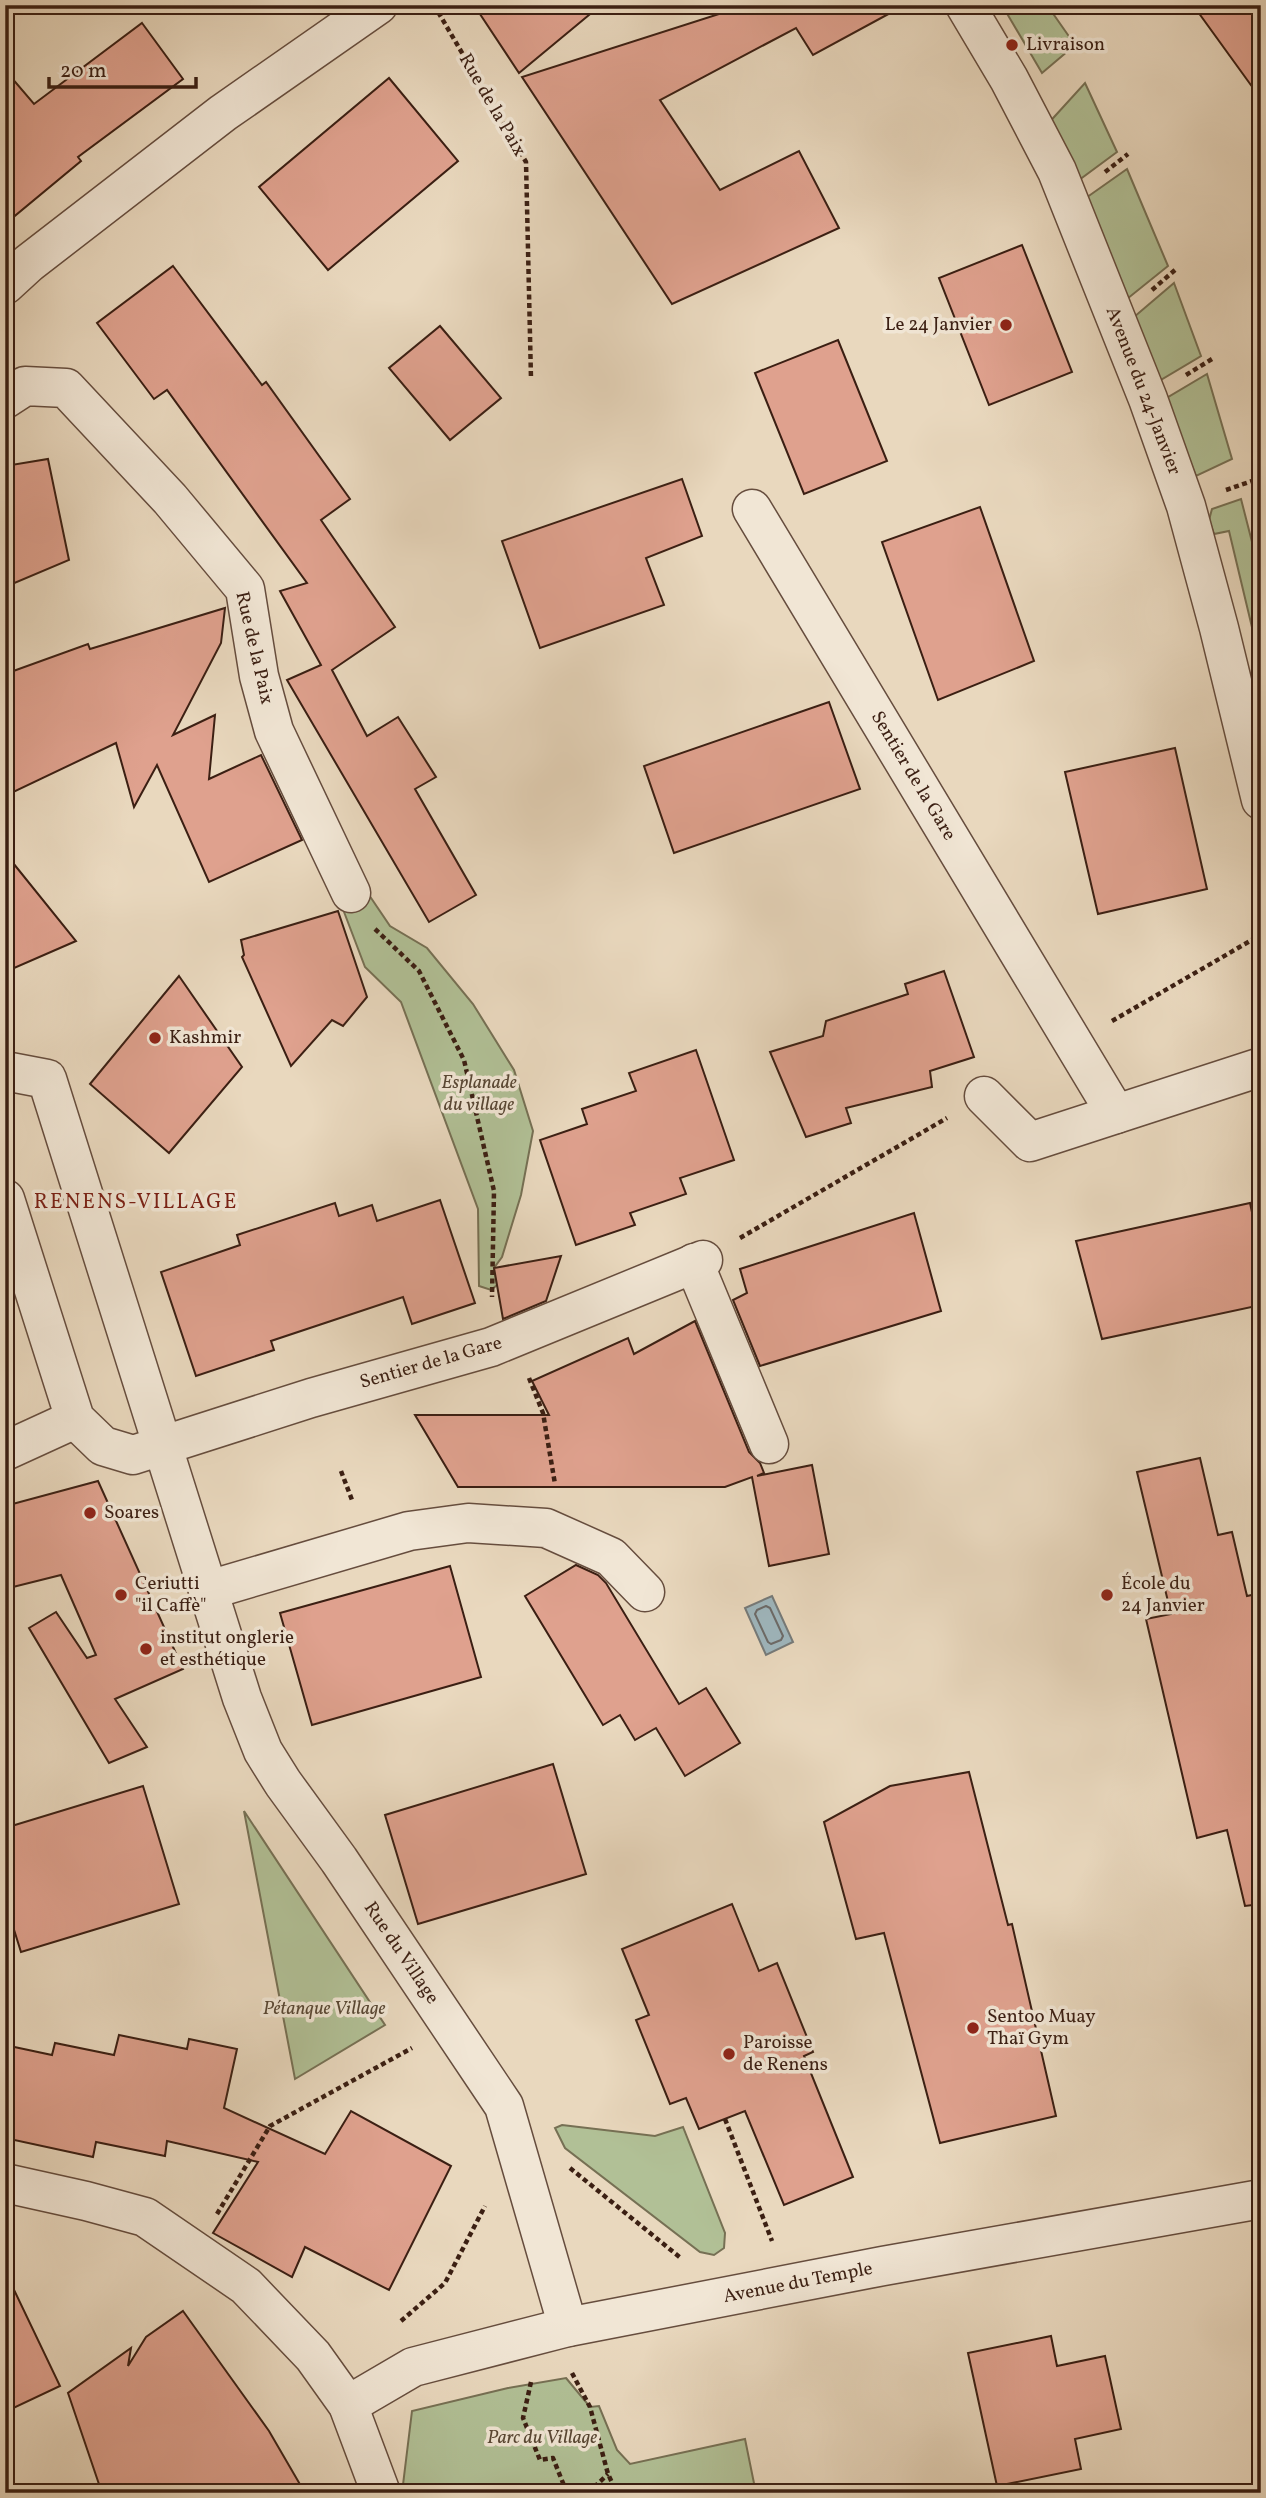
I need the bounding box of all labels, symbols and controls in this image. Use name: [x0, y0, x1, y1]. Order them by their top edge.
place label: Livraison: [1026, 32, 1105, 58]
marker: Livraison: [1004, 37, 1020, 53]
scale bar: [49, 46, 196, 90]
street label: Rue de la Paix: [452, 49, 532, 161]
text: 20 m: [60, 57, 106, 86]
street label: Avenue du 24-Janvier: [1099, 303, 1187, 479]
place label: Le 24 Janvier: [885, 312, 992, 338]
marker: Le 24 Janvier: [998, 317, 1014, 333]
street label: Rue de la Paix: [228, 589, 280, 707]
street label: Sentier de la Gare: [864, 706, 962, 846]
place label: Kashmir: [169, 1025, 241, 1051]
marker: Kashmir: [147, 1030, 163, 1046]
park label: Esplanade du village: [441, 1070, 517, 1118]
district label: RENENS-VILLAGE: [34, 1188, 238, 1217]
street label: Sentier de la Gare: [357, 1330, 505, 1396]
place label: Soares: [104, 1500, 159, 1526]
marker: Soares: [82, 1505, 98, 1521]
place label: Ceriutti "il Caffè": [135, 1571, 207, 1619]
place label: École du 24 Janvier: [1121, 1571, 1205, 1619]
marker: Ceriutti "il Caffè": [113, 1587, 129, 1603]
marker: École du 24 Janvier: [1099, 1587, 1115, 1603]
place label: institut onglerie et esthétique: [160, 1625, 294, 1673]
marker: institut onglerie et esthétique: [138, 1641, 154, 1657]
street label: Rue du Village: [357, 1897, 445, 2009]
park label: Pétanque Village: [263, 1996, 385, 2022]
place label: Sentoo Muay Thaï Gym: [987, 2004, 1096, 2052]
marker: Sentoo Muay Thaï Gym: [965, 2020, 981, 2036]
place label: Paroisse de Renens: [743, 2030, 828, 2078]
marker: Paroisse de Renens: [721, 2046, 737, 2062]
street label: Avenue du Temple: [721, 2256, 875, 2310]
park label: Parc du Village: [487, 2425, 597, 2451]

